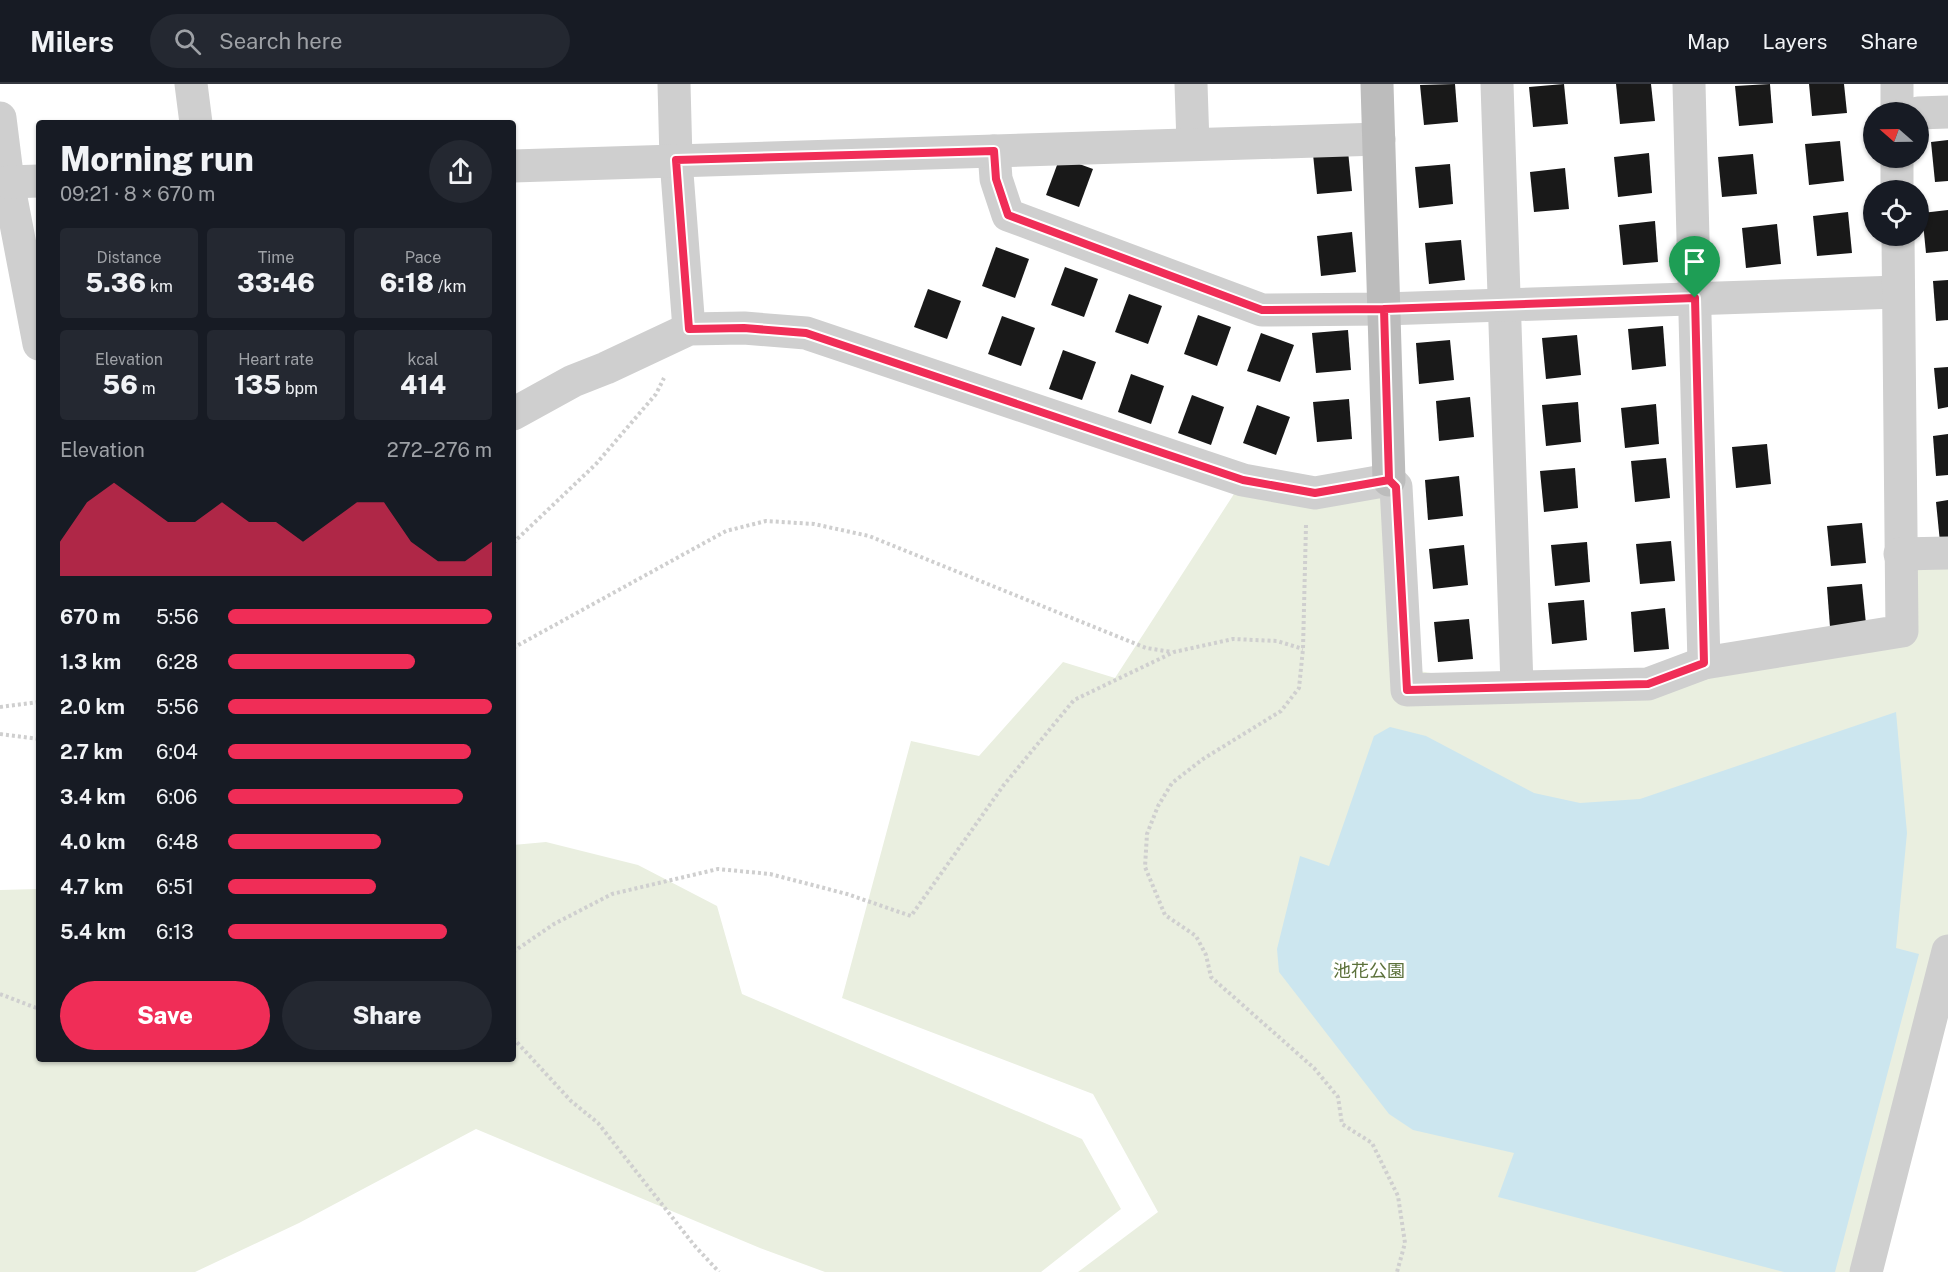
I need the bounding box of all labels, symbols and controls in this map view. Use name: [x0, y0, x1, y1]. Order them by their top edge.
search box: [150, 14, 570, 68]
text: Milers: [30, 25, 114, 58]
icon: search: [171, 25, 204, 58]
text: Search here: [219, 28, 343, 54]
text: Map: [1687, 29, 1730, 54]
text: Layers: [1763, 29, 1827, 54]
text: Share: [1860, 29, 1918, 54]
north arrow: [1863, 102, 1929, 168]
map controls: [1863, 102, 1929, 246]
text: Morning run: [60, 140, 254, 178]
button: share: [429, 140, 492, 203]
button: locate: [1863, 180, 1929, 246]
text: 09:21 · 8 × 670 m: [60, 182, 215, 206]
pin: [1669, 236, 1720, 298]
icon: arrive: [1678, 245, 1711, 278]
text: Distance: [97, 248, 161, 267]
text: Time: [258, 248, 294, 267]
text: Pace: [405, 248, 441, 267]
text: 5.36: [85, 267, 146, 298]
text: 33:46: [237, 267, 315, 298]
text: 6:18: [380, 267, 434, 298]
text: km: [146, 277, 173, 296]
text: /km: [434, 277, 466, 296]
text: Elevation: [95, 350, 163, 369]
text: Heart rate: [238, 350, 314, 369]
text: kcal: [408, 350, 438, 369]
text: 56: [102, 369, 138, 400]
text: 135: [234, 369, 281, 400]
text: 414: [400, 369, 446, 400]
text: m: [138, 379, 156, 398]
text: bpm: [281, 379, 318, 398]
text: Elevation: [60, 438, 145, 462]
text: 272–276 m: [387, 438, 492, 462]
text: 670 m: [60, 605, 121, 629]
text: 5:56: [156, 605, 199, 629]
text: 1.3 km: [60, 650, 121, 674]
text: 6:28: [156, 650, 198, 674]
text: 2.0 km: [60, 695, 125, 719]
text: 5:56: [156, 695, 199, 719]
text: 2.7 km: [60, 740, 123, 764]
text: 6:04: [156, 740, 198, 764]
text: 3.4 km: [60, 785, 126, 809]
text: 6:06: [156, 785, 198, 809]
text: 4.0 km: [60, 830, 125, 854]
text: 6:48: [156, 830, 198, 854]
text: 4.7 km: [60, 875, 123, 899]
text: 6:51: [156, 875, 194, 899]
text: 5.4 km: [60, 920, 126, 944]
text: 6:13: [156, 920, 194, 944]
park label: 池花公園: [1333, 960, 1405, 981]
button: Save: [60, 981, 270, 1050]
button: Share: [282, 981, 492, 1050]

